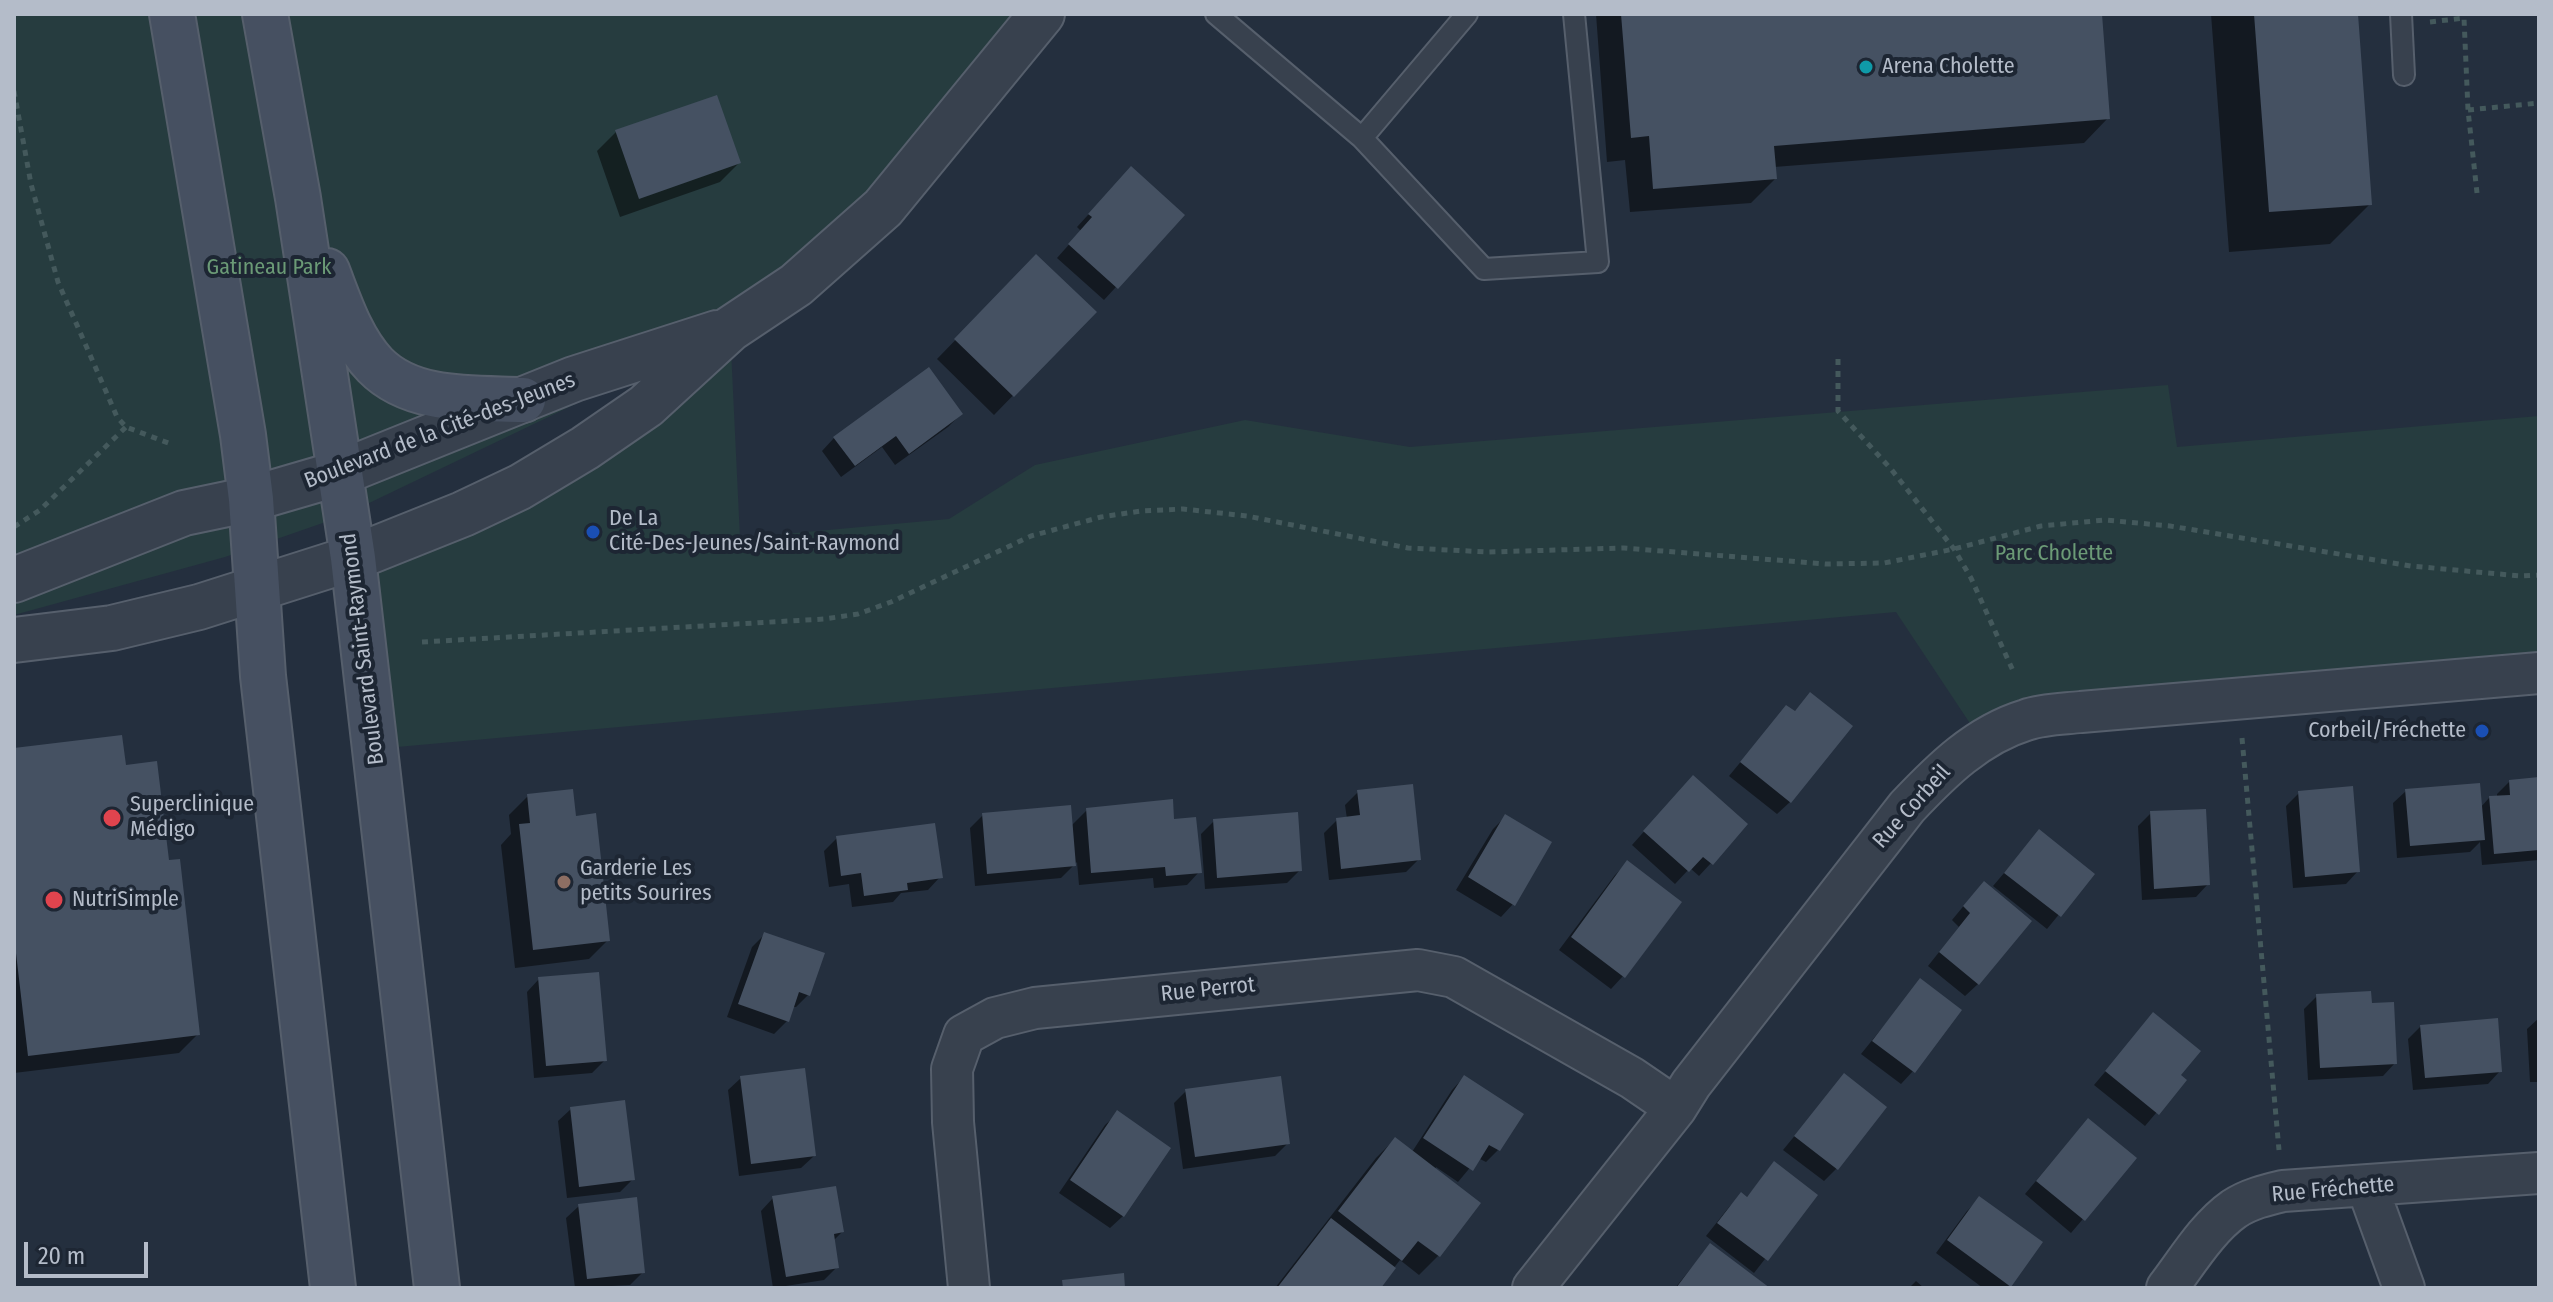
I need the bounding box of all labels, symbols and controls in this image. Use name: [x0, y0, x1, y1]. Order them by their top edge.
place label: Arena Cholette: [1882, 54, 2015, 80]
marker: Arena Cholette: [1857, 58, 1875, 76]
park label: Gatineau Park: [207, 255, 331, 281]
street label: Boulevard de la Cité-des-Jeunes: [301, 367, 579, 495]
place label: De La Cité-Des-Jeunes/Saint-Raymond: [609, 506, 900, 558]
marker: De La Cité-Des-Jeunes/Saint-Raymond: [584, 523, 602, 541]
street label: Boulevard Saint-Raymond: [336, 532, 390, 766]
park label: Parc Cholette: [1995, 541, 2113, 567]
place label: Corbeil/Fréchette: [2308, 718, 2466, 744]
marker: Corbeil/Fréchette: [2473, 722, 2491, 740]
street label: Rue Corbeil: [1868, 760, 1956, 854]
place label: Superclinique Médigo: [130, 792, 254, 844]
marker: Superclinique Médigo: [101, 807, 123, 829]
place label: Garderie Les petits Sourires: [580, 856, 712, 908]
marker: Garderie Les petits Sourires: [555, 873, 573, 891]
place label: NutriSimple: [72, 887, 179, 913]
marker: NutriSimple: [43, 889, 65, 911]
street label: Rue Perrot: [1160, 972, 1256, 1008]
street label: Rue Fréchette: [2271, 1171, 2395, 1209]
scale bar: [28, 1226, 152, 1276]
text: 20 m: [38, 1242, 85, 1270]

